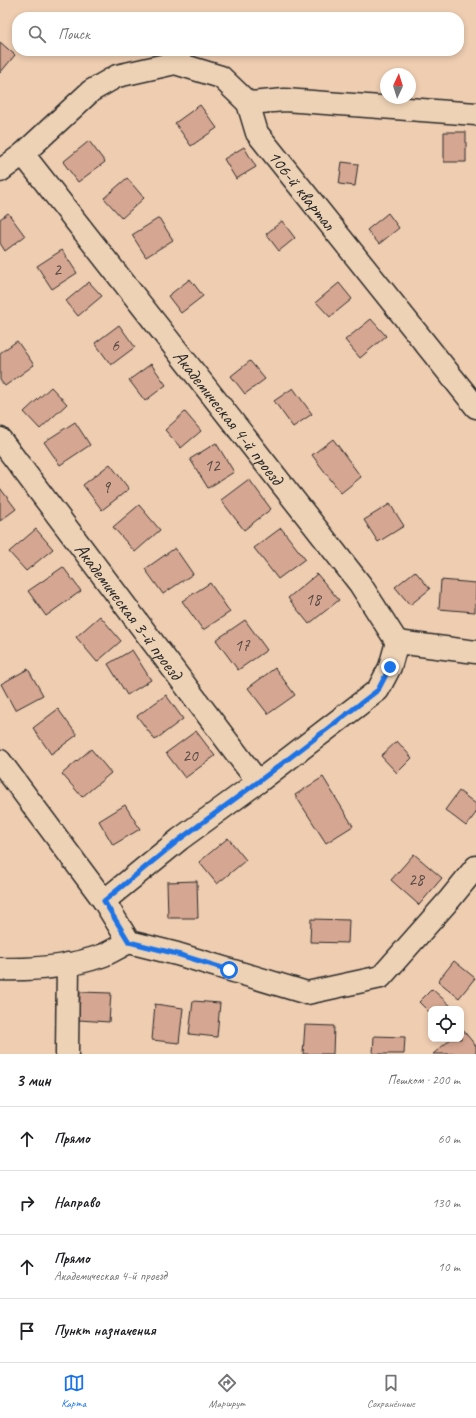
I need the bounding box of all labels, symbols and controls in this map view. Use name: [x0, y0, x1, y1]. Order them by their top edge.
search box: [12, 12, 464, 56]
icon: search: [26, 23, 48, 45]
text: Поиск: [58, 25, 90, 44]
north arrow: [380, 68, 416, 104]
street label: 106-й квартал: [262, 145, 341, 236]
house number: 2: [53, 259, 62, 280]
house number: 6: [111, 335, 120, 356]
street label: Академическая 4-й проезд: [168, 345, 290, 492]
house number: 12: [204, 455, 221, 476]
house number: 9: [102, 477, 111, 498]
street label: Академическая 3-й проезд: [69, 538, 189, 687]
house number: 18: [305, 589, 323, 610]
house number: 17: [234, 635, 251, 656]
route end: [381, 658, 399, 676]
house number: 20: [182, 745, 199, 766]
house number: 28: [408, 869, 426, 890]
route start: [220, 961, 238, 979]
map controls: [428, 1006, 464, 1042]
button: locate: [428, 1006, 464, 1042]
text: 3 мин: [16, 1070, 51, 1091]
text: Пешком · 200 m: [387, 1072, 460, 1088]
icon: ahead: [16, 1128, 38, 1150]
text: Прямо: [54, 1129, 90, 1148]
text: 60 m: [438, 1131, 460, 1147]
icon: right: [16, 1192, 38, 1214]
text: Направо: [54, 1193, 100, 1212]
text: 130 m: [432, 1195, 460, 1211]
text: Прямо: [54, 1249, 90, 1268]
icon: ahead: [16, 1256, 38, 1278]
text: 10 m: [438, 1259, 460, 1275]
text: Академическая 4-й проезд: [54, 1268, 167, 1284]
icon: arrive: [16, 1320, 38, 1342]
text: Пункт назначения: [54, 1321, 156, 1340]
tab: Карта: [61, 1372, 86, 1410]
tab: Маршрут: [209, 1372, 245, 1410]
tab: Сохранённые: [367, 1372, 415, 1410]

